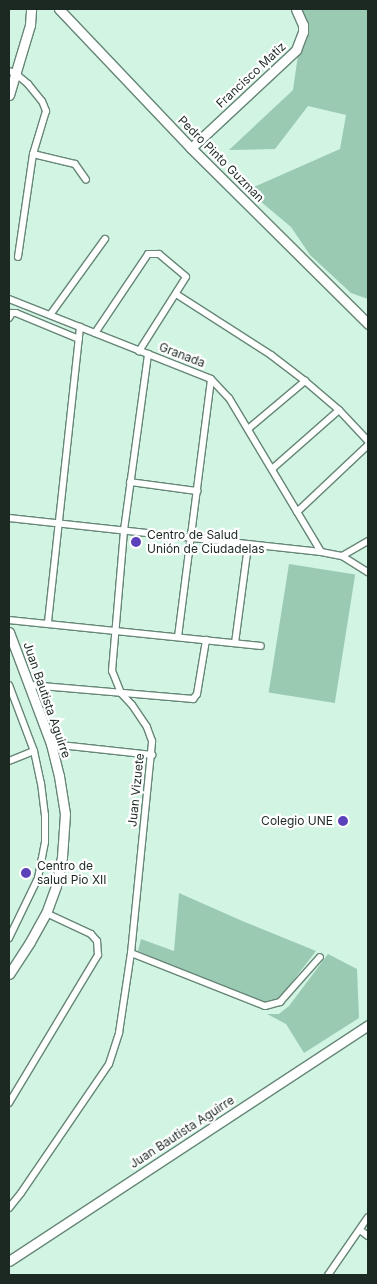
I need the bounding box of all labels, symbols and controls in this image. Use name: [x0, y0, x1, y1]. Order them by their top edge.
street label: Francisco Matiz: [213, 39, 289, 111]
street label: Pedro Pinto Guzman: [175, 113, 267, 205]
street label: Granada: [157, 340, 207, 370]
place label: Centro de Salud Unión de Ciudadelas: [147, 528, 264, 556]
marker: Centro de Salud Unión de Ciudadelas: [129, 535, 143, 549]
street label: Juan Bautista Aguirre: [20, 640, 74, 760]
street label: Juan Vizuete: [125, 753, 147, 827]
place label: Colegio UNE: [261, 814, 333, 828]
marker: Colegio UNE: [337, 815, 349, 827]
place label: Centro de salud Pio XII: [37, 859, 107, 887]
marker: Centro de salud Pio XII: [19, 866, 33, 880]
street label: Juan Bautista Aguirre: [127, 1093, 237, 1171]

